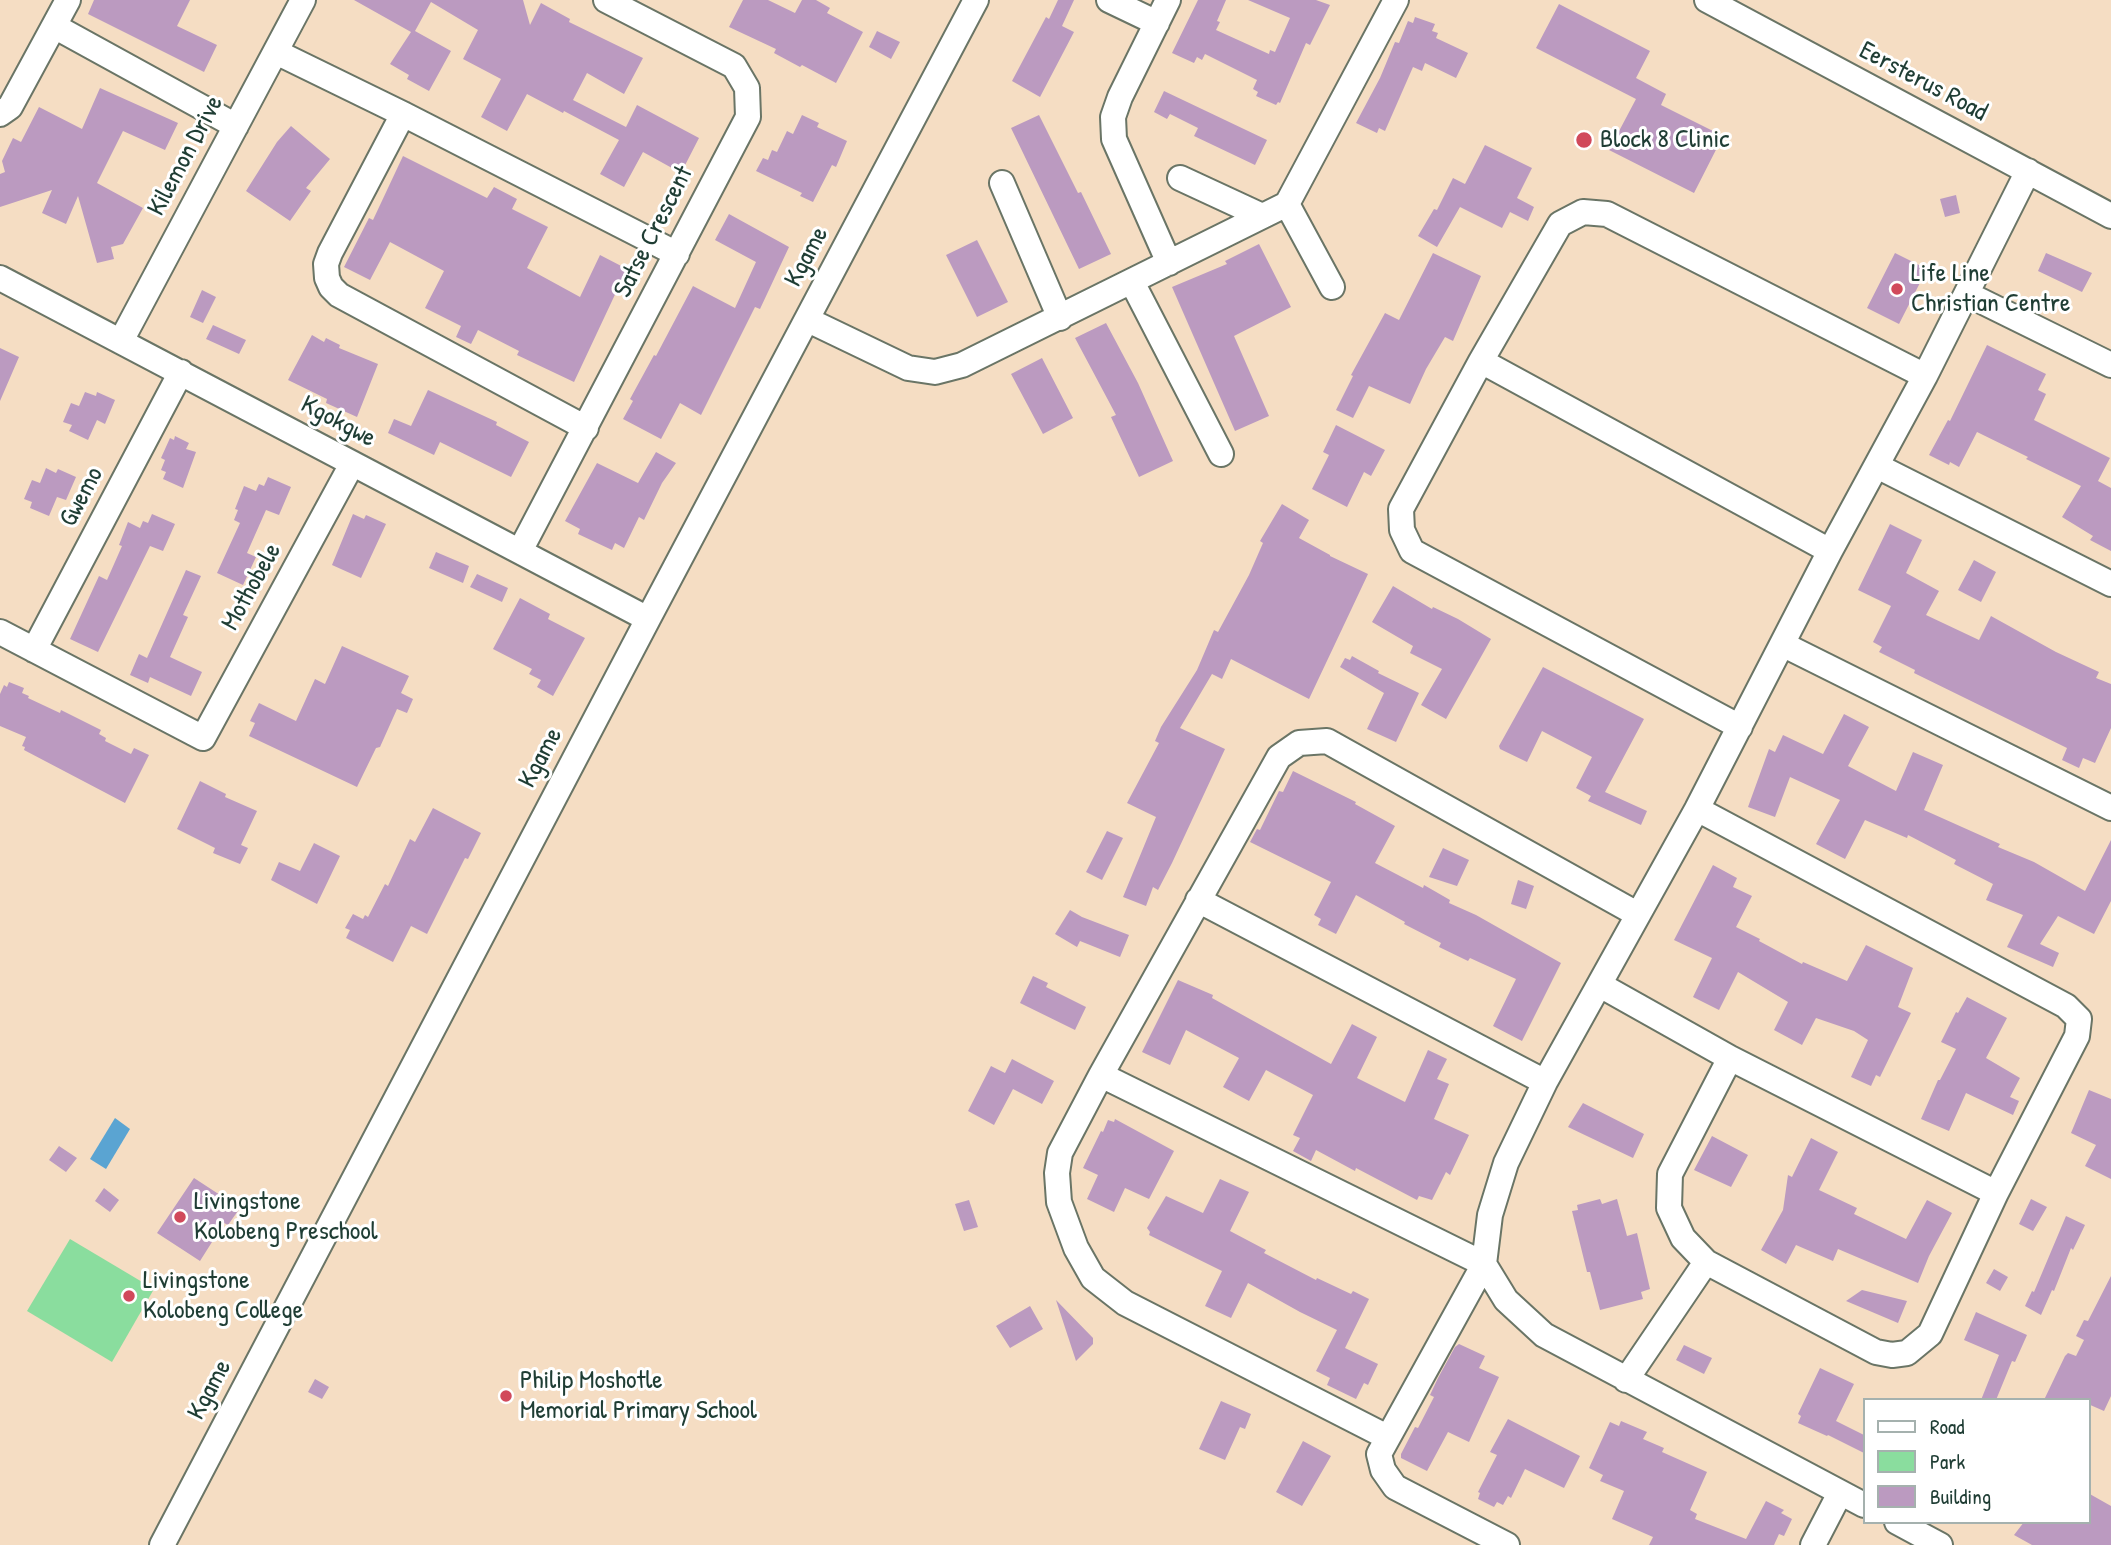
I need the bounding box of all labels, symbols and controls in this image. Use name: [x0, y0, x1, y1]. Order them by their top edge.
street label: Eersterus Road: [1854, 35, 1992, 129]
street label: Kilemon Drive: [141, 91, 231, 221]
place label: Block 8 Clinic: [1600, 124, 1729, 156]
marker: Block 8 Clinic: [1574, 130, 1594, 150]
street label: Satse Crescent: [608, 161, 700, 303]
street label: Kgame: [778, 222, 836, 292]
place label: Life Line Christian Centre: [1911, 258, 2070, 320]
marker: Life Line Christian Centre: [1889, 281, 1905, 297]
street label: Kgokgwe: [295, 389, 381, 455]
street label: Gwemo: [53, 462, 111, 532]
street label: Mothobele: [215, 538, 289, 636]
street label: Kgame: [512, 723, 570, 793]
place label: Livingstone Kolobeng Preschool: [194, 1186, 378, 1248]
marker: Livingstone Kolobeng Preschool: [172, 1209, 188, 1225]
place label: Livingstone Kolobeng College: [143, 1265, 303, 1326]
marker: Livingstone Kolobeng College: [121, 1288, 137, 1304]
street label: Kgame: [181, 1355, 239, 1425]
place label: Philip Moshotle Memorial Primary School: [520, 1365, 757, 1426]
marker: Philip Moshotle Memorial Primary School: [498, 1388, 514, 1404]
legend: [1862, 1398, 2090, 1524]
text: Road: [1930, 1412, 1964, 1441]
text: Park: [1930, 1447, 1965, 1476]
text: Building: [1930, 1482, 1991, 1511]

